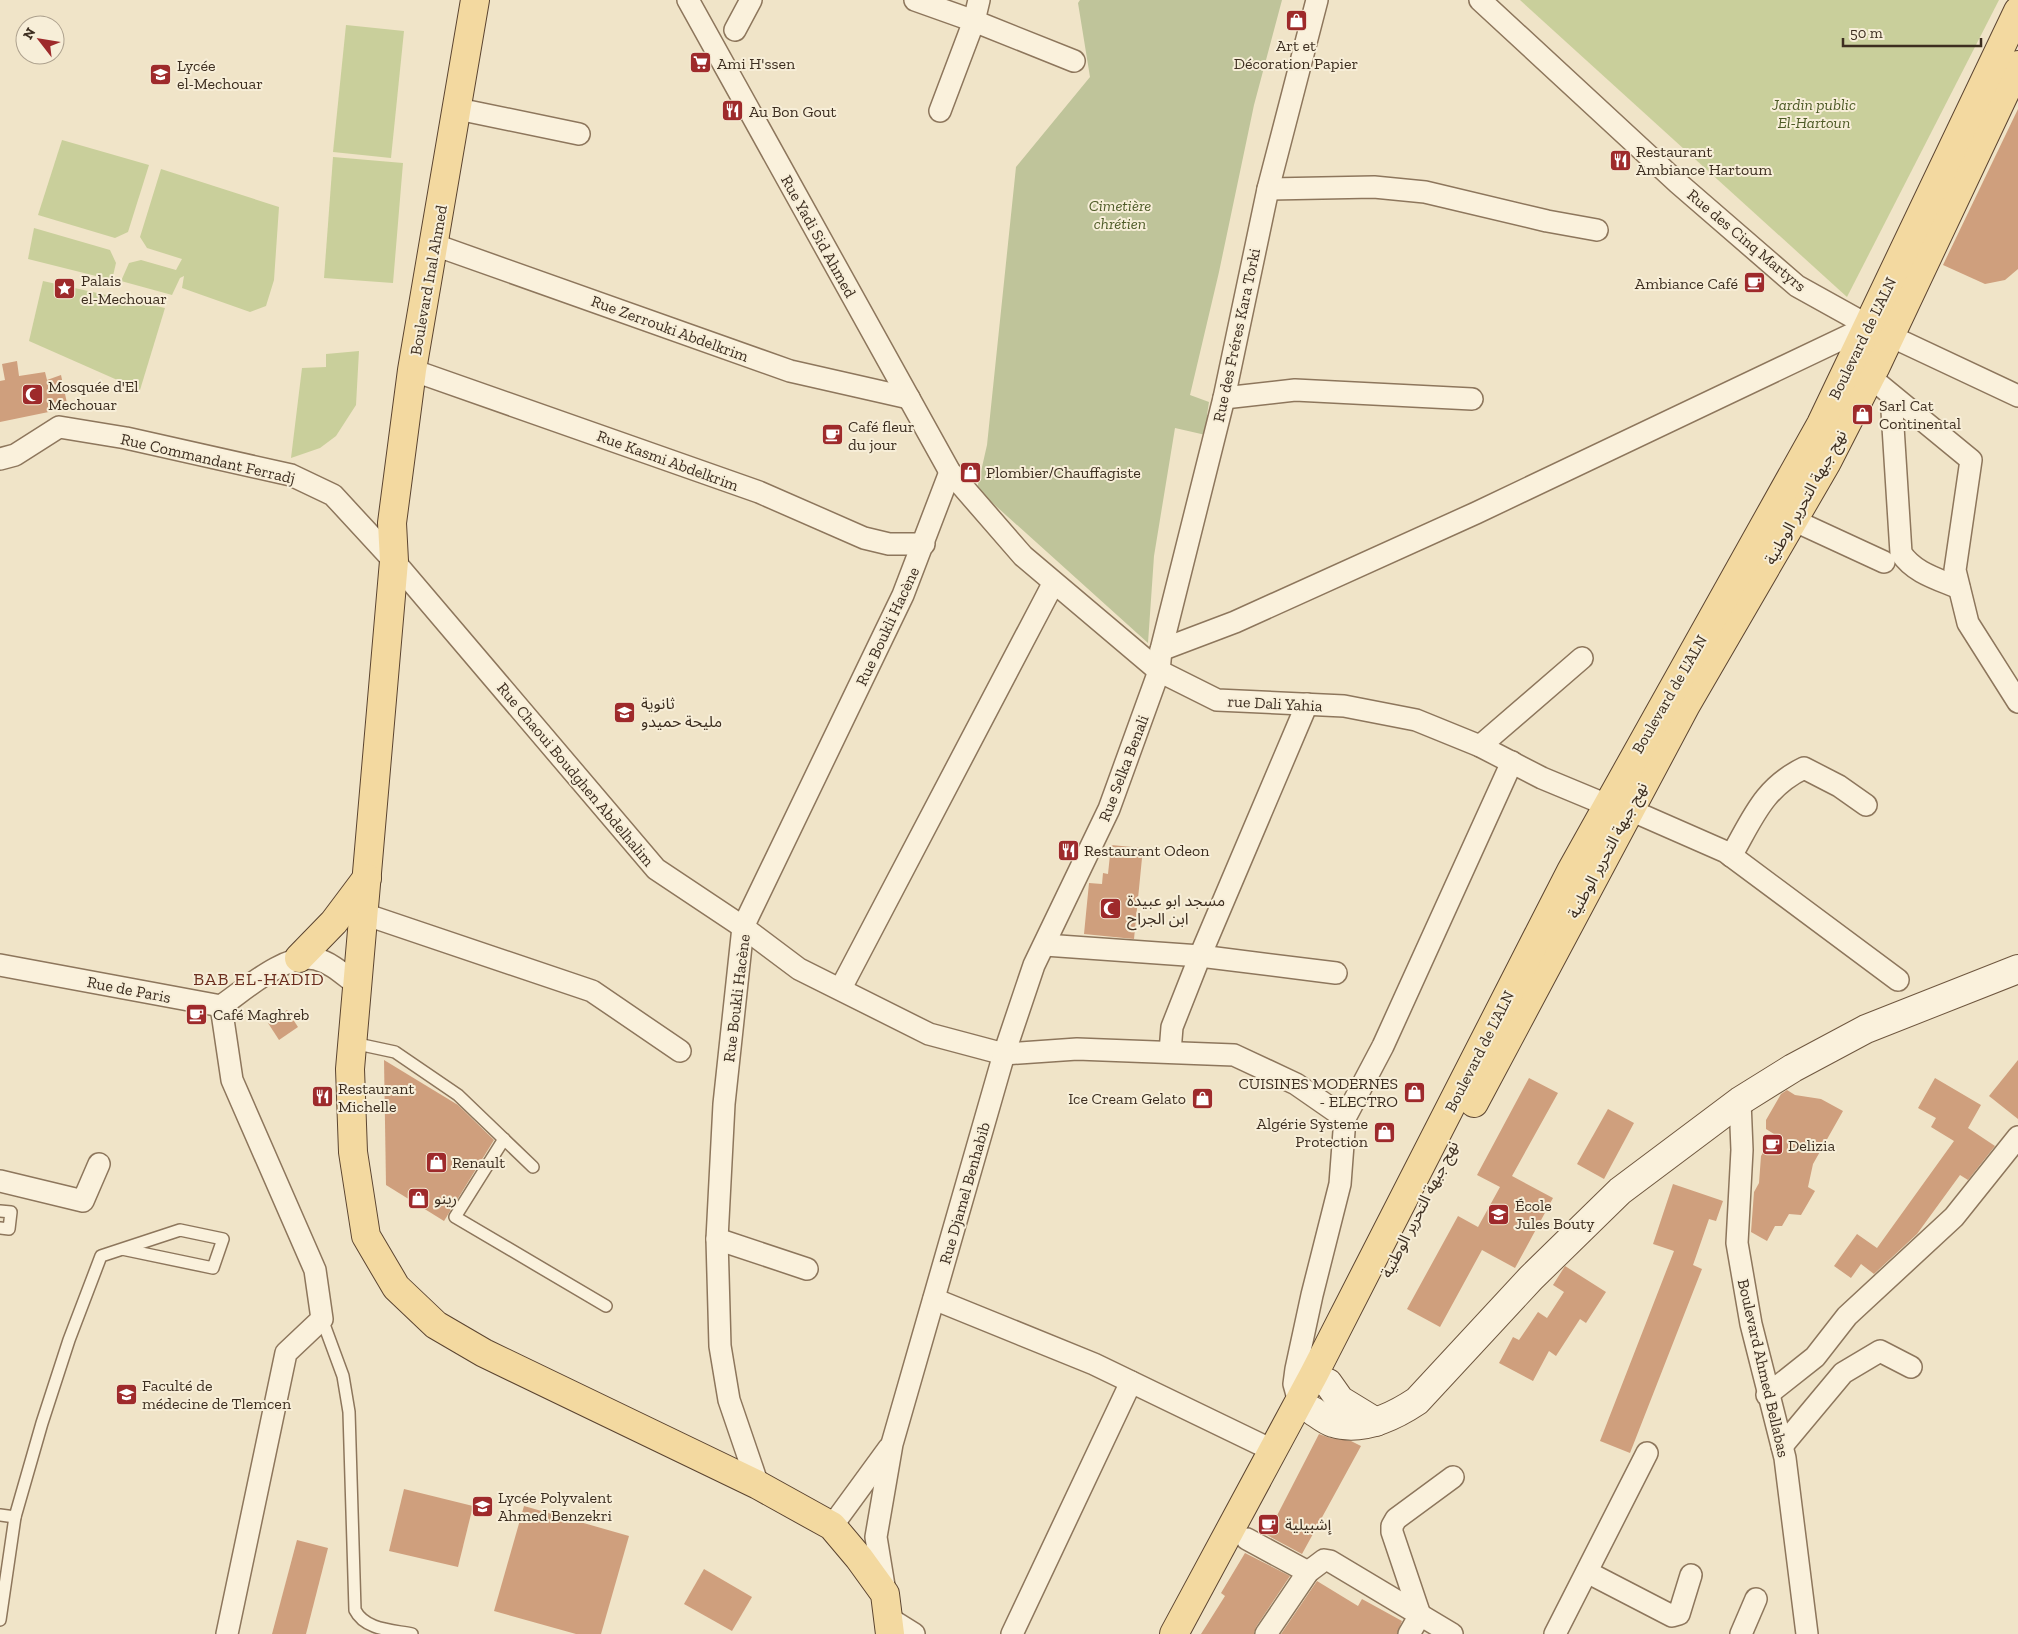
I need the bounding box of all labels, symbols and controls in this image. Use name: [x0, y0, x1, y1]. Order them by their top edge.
shop icon: Art et Décoration Papier: [1284, 9, 1308, 33]
north arrow: [15, 15, 65, 65]
scale bar: [1843, 15, 1980, 47]
text: N: [19, 24, 39, 43]
text: 50 m: [1850, 24, 1883, 42]
place label: Art et Décoration Papier: [1234, 36, 1359, 73]
supermarket icon: Ami H'ssen: [689, 51, 713, 75]
place label: Ami H'ssen: [717, 54, 796, 73]
place label: Lycée el-Mechouar: [177, 56, 263, 93]
school or university icon: Lycée el-Mechouar: [149, 62, 173, 86]
park label: Jardin public El-Hartoun: [1771, 95, 1856, 132]
restaurant icon: Au Bon Gout: [721, 99, 745, 123]
place label: Au Bon Gout: [749, 102, 837, 121]
place label: Restaurant Ambiance Hartoum: [1636, 142, 1772, 179]
restaurant icon: Restaurant Ambiance Hartoum: [1608, 148, 1632, 172]
street label: Rue Yadi Sid Ahmed: [777, 172, 860, 301]
street label: Rue des Cinq Martyrs: [1683, 185, 1810, 296]
park label: Cimetière chrétien: [1089, 196, 1151, 233]
street label: Boulevard Inal Ahmed: [406, 203, 451, 357]
street label: Rue des Fréres Kara Torki: [1209, 246, 1264, 424]
place label: Palais el-Mechouar: [81, 271, 167, 308]
cafe icon: Ambiance Café: [1742, 271, 1766, 295]
place label: Ambiance Café: [1635, 274, 1738, 293]
street label: Boulevard de L'ALN: [1825, 274, 1900, 402]
place icon: Palais el-Mechouar: [53, 277, 77, 301]
street label: Rue Zerrouki Abdelkrim: [589, 291, 751, 366]
place label: Mosquée d'El Mechouar: [48, 377, 139, 414]
mosque icon: Mosquée d'El Mechouar: [20, 383, 44, 407]
place label: Sarl Cat Continental: [1879, 396, 1961, 433]
shop icon: Sarl Cat Continental: [1851, 402, 1875, 426]
place label: Café fleur du jour: [848, 417, 915, 454]
cafe icon: Café fleur du jour: [820, 423, 844, 447]
street label: Rue Kasmi Abdelkrim: [594, 426, 741, 495]
street label: نهج جبهة التحرير الوطنية: [1760, 427, 1853, 569]
street label: Rue Commandant Ferradj: [119, 429, 297, 488]
shop icon: Plombier/Chauffagiste: [958, 460, 982, 484]
place label: Plombier/Chauffagiste: [986, 463, 1141, 482]
street label: Rue Boukli Hacène: [852, 564, 923, 689]
street label: Boulevard de L'ALN: [1628, 631, 1711, 757]
street label: Rue Chaoui Boudghen Abdelhalim: [493, 678, 658, 870]
street label: rue Dali Yahia: [1227, 692, 1323, 715]
place label: ثانوية مليحة حميدو: [641, 694, 722, 731]
school or university icon: ثانوية مليحة حميدو: [613, 700, 637, 724]
street label: Rue Selka Benali: [1094, 712, 1153, 824]
street label: نهج جبهة التحرير الوطنية: [1564, 779, 1654, 923]
restaurant icon: Restaurant Odeon: [1056, 838, 1080, 862]
place label: Restaurant Odeon: [1084, 841, 1210, 860]
place label: مسجد ابو عبيدة ابن الجراح: [1127, 891, 1225, 931]
mosque icon: مسجد ابو عبيدة ابن الجراح: [1099, 897, 1123, 921]
street label: Rue Boukli Hacène: [719, 933, 754, 1063]
district label: BAB EL-HADID: [193, 968, 325, 990]
street label: Rue de Paris: [85, 972, 172, 1007]
street label: Boulevard de L'ALN: [1441, 987, 1518, 1115]
cafe icon: Café Maghreb: [185, 1002, 209, 1026]
place label: Café Maghreb: [213, 1005, 309, 1024]
place label: CUISINES MODERNES - ELECTRO: [1238, 1074, 1398, 1111]
place label: Restaurant Michelle: [338, 1079, 414, 1116]
shop icon: CUISINES MODERNES - ELECTRO: [1402, 1080, 1426, 1104]
restaurant icon: Restaurant Michelle: [310, 1085, 334, 1109]
shop icon: Ice Cream Gelato: [1190, 1086, 1214, 1110]
place label: Ice Cream Gelato: [1068, 1089, 1186, 1108]
place label: Algérie Systeme Protection: [1257, 1114, 1369, 1151]
street label: Rue Djamel Benhabib: [935, 1120, 994, 1266]
shop icon: Algérie Systeme Protection: [1372, 1120, 1396, 1144]
cafe icon: Delizia: [1760, 1133, 1784, 1157]
place label: Delizia: [1788, 1136, 1835, 1155]
street label: نهج جبهة التحرير الوطنية: [1377, 1138, 1465, 1282]
shop icon: Renault: [424, 1150, 448, 1174]
place label: Renault: [452, 1153, 505, 1172]
shop icon: رينو: [406, 1186, 430, 1210]
place label: رينو: [434, 1189, 457, 1208]
place label: École Jules Bouty: [1515, 1196, 1595, 1233]
school or university icon: École Jules Bouty: [1487, 1202, 1511, 1226]
street label: Boulevard Ahmed Bellabas: [1734, 1277, 1793, 1459]
place label: Faculté de médecine de Tlemcen: [142, 1376, 292, 1413]
school or university icon: Faculté de médecine de Tlemcen: [114, 1382, 138, 1406]
place label: Lycée Polyvalent Ahmed Benzekri: [498, 1488, 612, 1525]
school or university icon: Lycée Polyvalent Ahmed Benzekri: [470, 1494, 494, 1518]
cafe icon: إشبيلية: [1257, 1512, 1281, 1536]
place label: إشبيلية: [1285, 1515, 1332, 1535]

